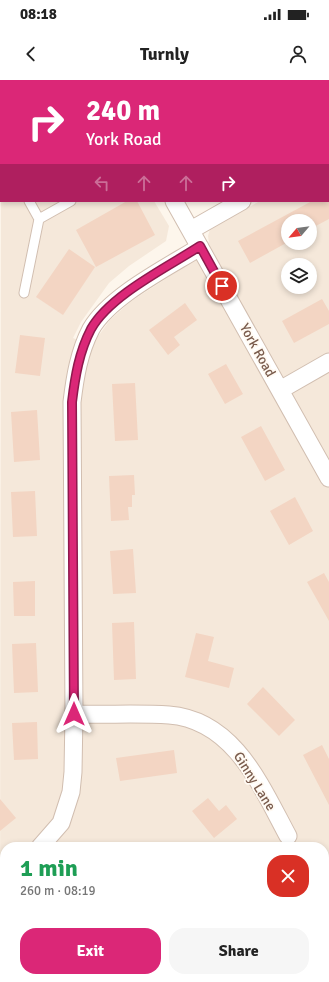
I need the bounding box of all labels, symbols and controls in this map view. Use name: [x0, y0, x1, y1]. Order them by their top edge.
text: 08:18: [20, 5, 57, 23]
icon: back: [20, 43, 42, 65]
text: Turnly: [140, 43, 189, 65]
icon: person: [287, 43, 309, 65]
text: 240 m: [86, 94, 160, 128]
icon: right: [20, 96, 72, 148]
text: York Road: [86, 128, 162, 150]
icon: left: [91, 172, 113, 194]
icon: ahead: [133, 172, 155, 194]
icon: ahead: [175, 172, 197, 194]
icon: right: [217, 172, 239, 194]
north arrow: [281, 214, 317, 250]
map controls: [281, 214, 317, 294]
button: layers: [281, 258, 317, 294]
pin: [205, 269, 239, 303]
icon: arrive: [211, 275, 233, 297]
street label: York Road: [236, 320, 279, 380]
position arrow: [53, 693, 95, 735]
street label: Ginny Lane: [230, 749, 279, 814]
text: 1 min: [20, 853, 78, 883]
button: close: [267, 855, 309, 897]
text: 260 m · 08:19: [20, 883, 96, 899]
button: Exit: [20, 928, 161, 974]
button: Share: [169, 928, 309, 974]

